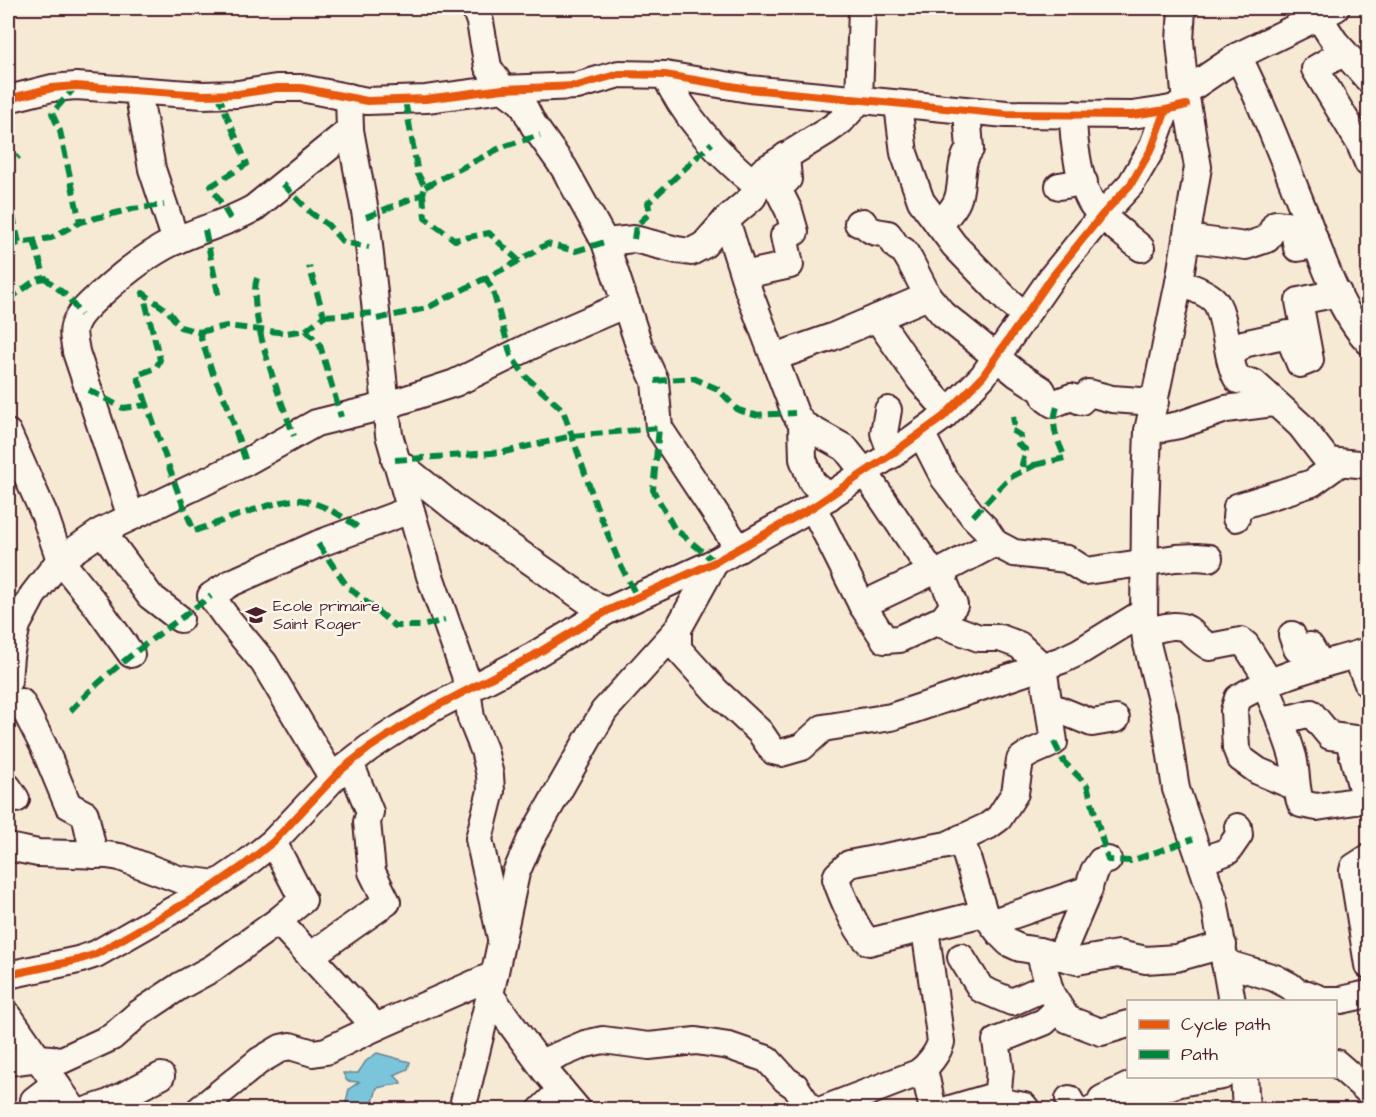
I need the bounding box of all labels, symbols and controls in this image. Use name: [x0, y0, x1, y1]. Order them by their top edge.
place label: Ecole primaire Saint Roger: [273, 595, 380, 636]
school or university icon: Ecole primaire Saint Roger: [244, 603, 268, 627]
legend: [1127, 1000, 1337, 1078]
text: Cycle path: [1181, 1012, 1270, 1038]
text: Path: [1181, 1042, 1218, 1067]

